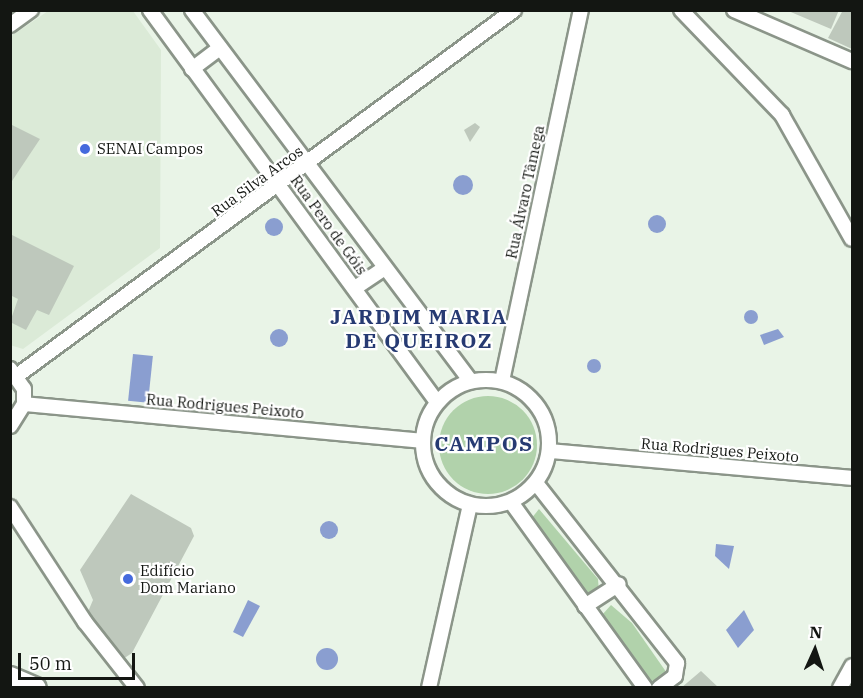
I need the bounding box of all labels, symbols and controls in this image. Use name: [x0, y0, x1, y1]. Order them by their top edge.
street label: Rua Álvaro Tâmega: [502, 124, 548, 260]
place label: SENAI Campos: [97, 140, 203, 158]
marker: SENAI Campos: [78, 142, 92, 156]
street label: Rua Silva Arcos: [208, 142, 306, 220]
street label: Rua Pero de Góis: [287, 172, 371, 278]
district label: JARDIM MARIA DE QUEIROZ: [330, 303, 508, 353]
street label: Rua Rodrigues Peixoto: [145, 390, 305, 422]
district label: CAMPOS: [434, 430, 534, 456]
street label: Rua Rodrigues Peixoto: [640, 434, 800, 466]
place label: Edifício Dom Mariano: [140, 561, 236, 596]
marker: Edifício Dom Mariano: [121, 572, 135, 586]
north arrow: [785, 620, 845, 680]
text: N: [809, 622, 823, 642]
scale bar: [21, 641, 138, 679]
text: 50 m: [29, 652, 72, 675]

